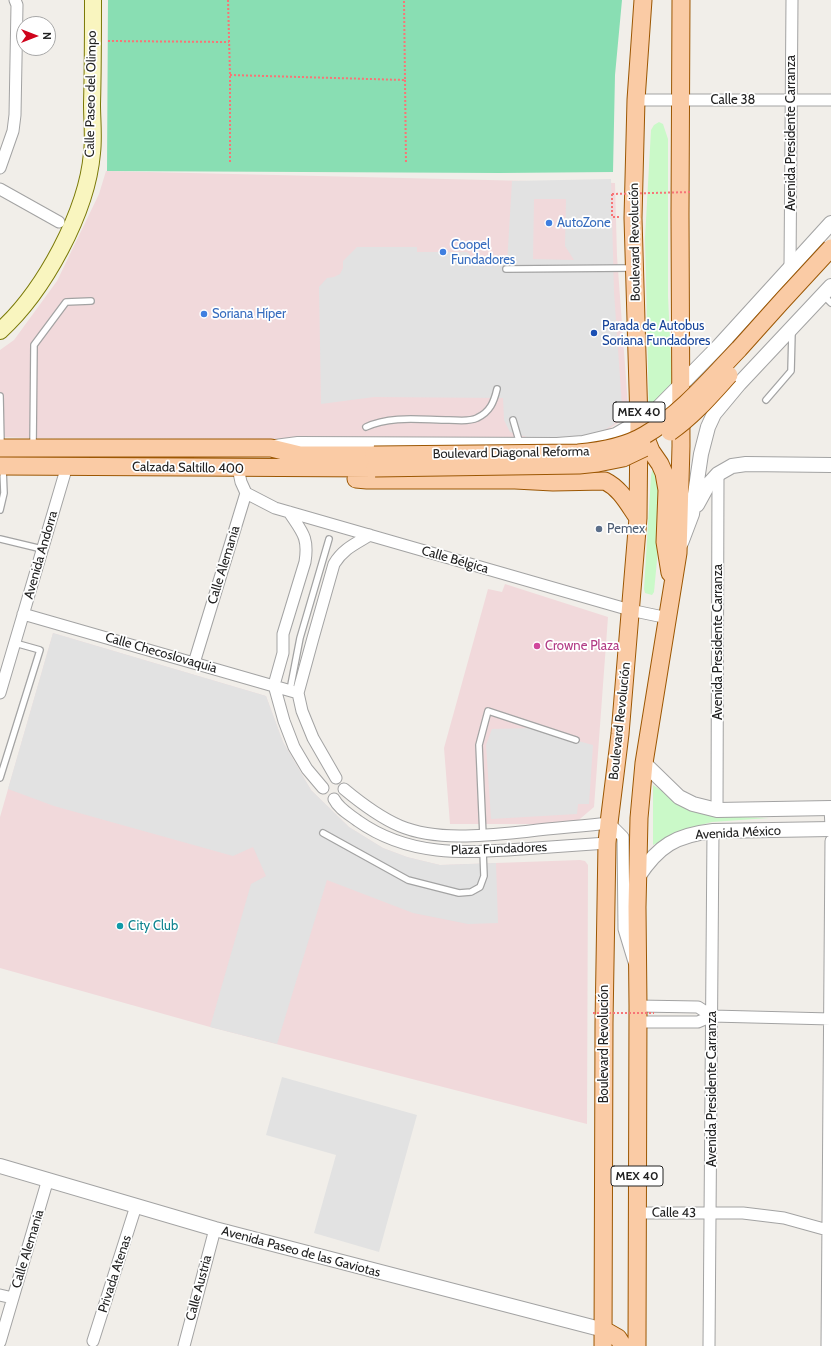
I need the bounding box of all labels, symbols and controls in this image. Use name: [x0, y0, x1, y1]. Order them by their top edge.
north arrow: [16, 16, 56, 56]
street label: Calle Paseo del Olimpo: [82, 30, 100, 158]
text: N: [40, 32, 54, 40]
street label: Avenida Presidente Carranza: [783, 55, 799, 211]
street label: Calle 38: [711, 92, 755, 108]
street label: Boulevard Revolución: [626, 183, 644, 301]
place label: AutoZone: [557, 215, 611, 231]
marker: AutoZone: [544, 218, 554, 228]
place label: Coopel Fundadores: [451, 237, 515, 268]
marker: Coopel Fundadores: [438, 247, 448, 257]
place label: Soriana Híper: [212, 306, 286, 322]
marker: Soriana Híper: [199, 309, 209, 319]
place label: Parada de Autobus Soriana Fundadores: [602, 318, 710, 349]
marker: Parada de Autobus Soriana Fundadores: [589, 328, 599, 338]
road number: MEX 40: [613, 402, 665, 422]
street label: Boulevard Diagonal Reforma: [432, 444, 590, 462]
street label: Calzada Saltillo 400: [132, 459, 244, 477]
street label: Avenida Andorra: [21, 509, 61, 601]
place label: Pemex: [607, 521, 645, 537]
street label: Calle Alemania: [205, 524, 243, 606]
marker: Pemex: [594, 524, 604, 534]
street label: Calle Bélgica: [420, 543, 490, 577]
street label: Avenida Presidente Carranza: [710, 564, 726, 720]
street label: Calle Checoslovaquia: [103, 630, 219, 676]
place label: Crowne Plaza: [545, 638, 619, 654]
marker: Crowne Plaza: [532, 641, 542, 651]
street label: Boulevard Revolución: [606, 661, 634, 781]
street label: Avenida México: [695, 823, 781, 843]
street label: Plaza Fundadores: [451, 840, 547, 858]
place label: City Club: [128, 918, 178, 934]
marker: City Club: [115, 921, 125, 931]
street label: Boulevard Revolución: [596, 985, 612, 1103]
street label: Avenida Presidente Carranza: [704, 1011, 720, 1167]
road number: MEX 40: [611, 1166, 663, 1186]
street label: Calle 43: [652, 1205, 696, 1221]
street label: Calle Alemania: [9, 1208, 47, 1290]
street label: Avenida Paseo de las Gaviotas: [220, 1223, 382, 1281]
street label: Privada Atenas: [95, 1233, 135, 1315]
street label: Calle Austria: [183, 1253, 215, 1323]

